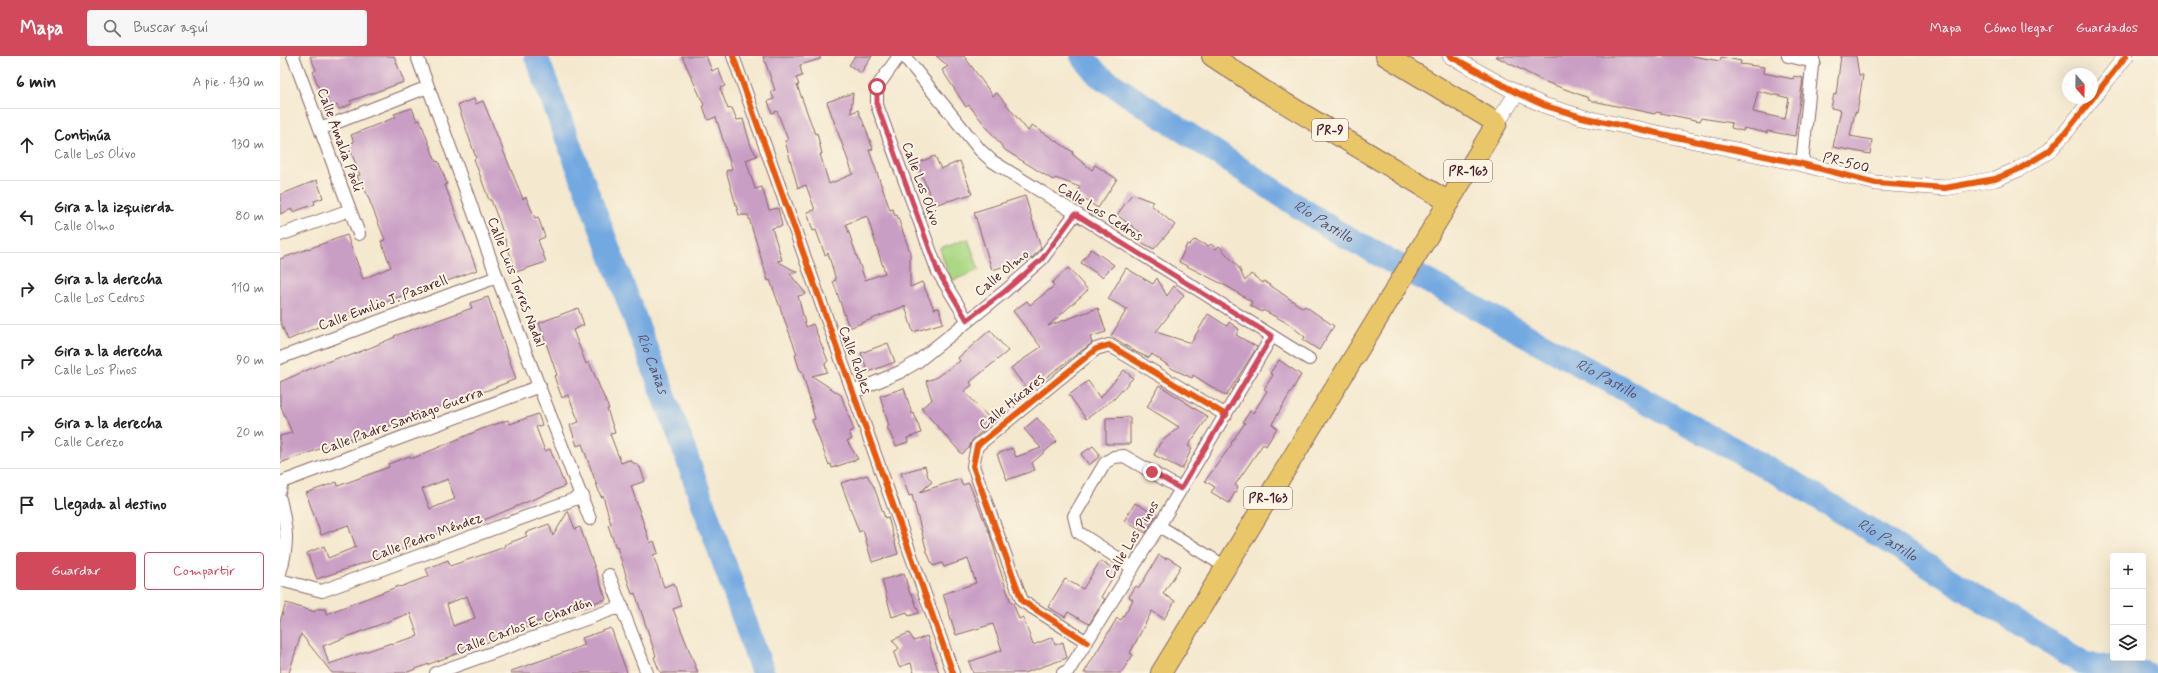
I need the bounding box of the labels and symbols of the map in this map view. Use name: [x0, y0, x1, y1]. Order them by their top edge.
north arrow: [2062, 68, 2098, 104]
route start: [868, 78, 886, 96]
street label: Calle Amalia Paoli: [313, 86, 367, 194]
road number: PR-9: [1312, 119, 1348, 141]
street label: Calle Los Olivo: [897, 140, 945, 228]
street label: PR-500: [1821, 149, 1871, 177]
road number: PR-163: [1444, 160, 1492, 182]
street label: Calle Los Cedros: [1054, 179, 1146, 245]
water label: Río Pastillo: [1289, 196, 1357, 249]
street label: Calle Luis Torres Nadal: [483, 215, 549, 349]
street label: Calle Olmo: [971, 245, 1033, 301]
street label: Calle Emilio J. Pasarell: [316, 271, 450, 335]
street label: Calle Robles: [834, 323, 876, 397]
water label: Río Cañas: [631, 331, 673, 398]
water label: Río Pastillo: [1572, 355, 1641, 405]
street label: Calle Húcares: [975, 370, 1049, 434]
street label: Calle Padre Santiago Guerra: [318, 383, 486, 459]
route end: [1143, 463, 1161, 481]
road number: PR-163: [1244, 487, 1292, 509]
street label: Calle Los Pinos: [1101, 497, 1163, 583]
street label: Calle Pedro Méndez: [369, 509, 485, 565]
water label: Río Pastillo: [1854, 514, 1922, 567]
street label: Calle Carlos E. Chardón: [454, 593, 594, 659]

